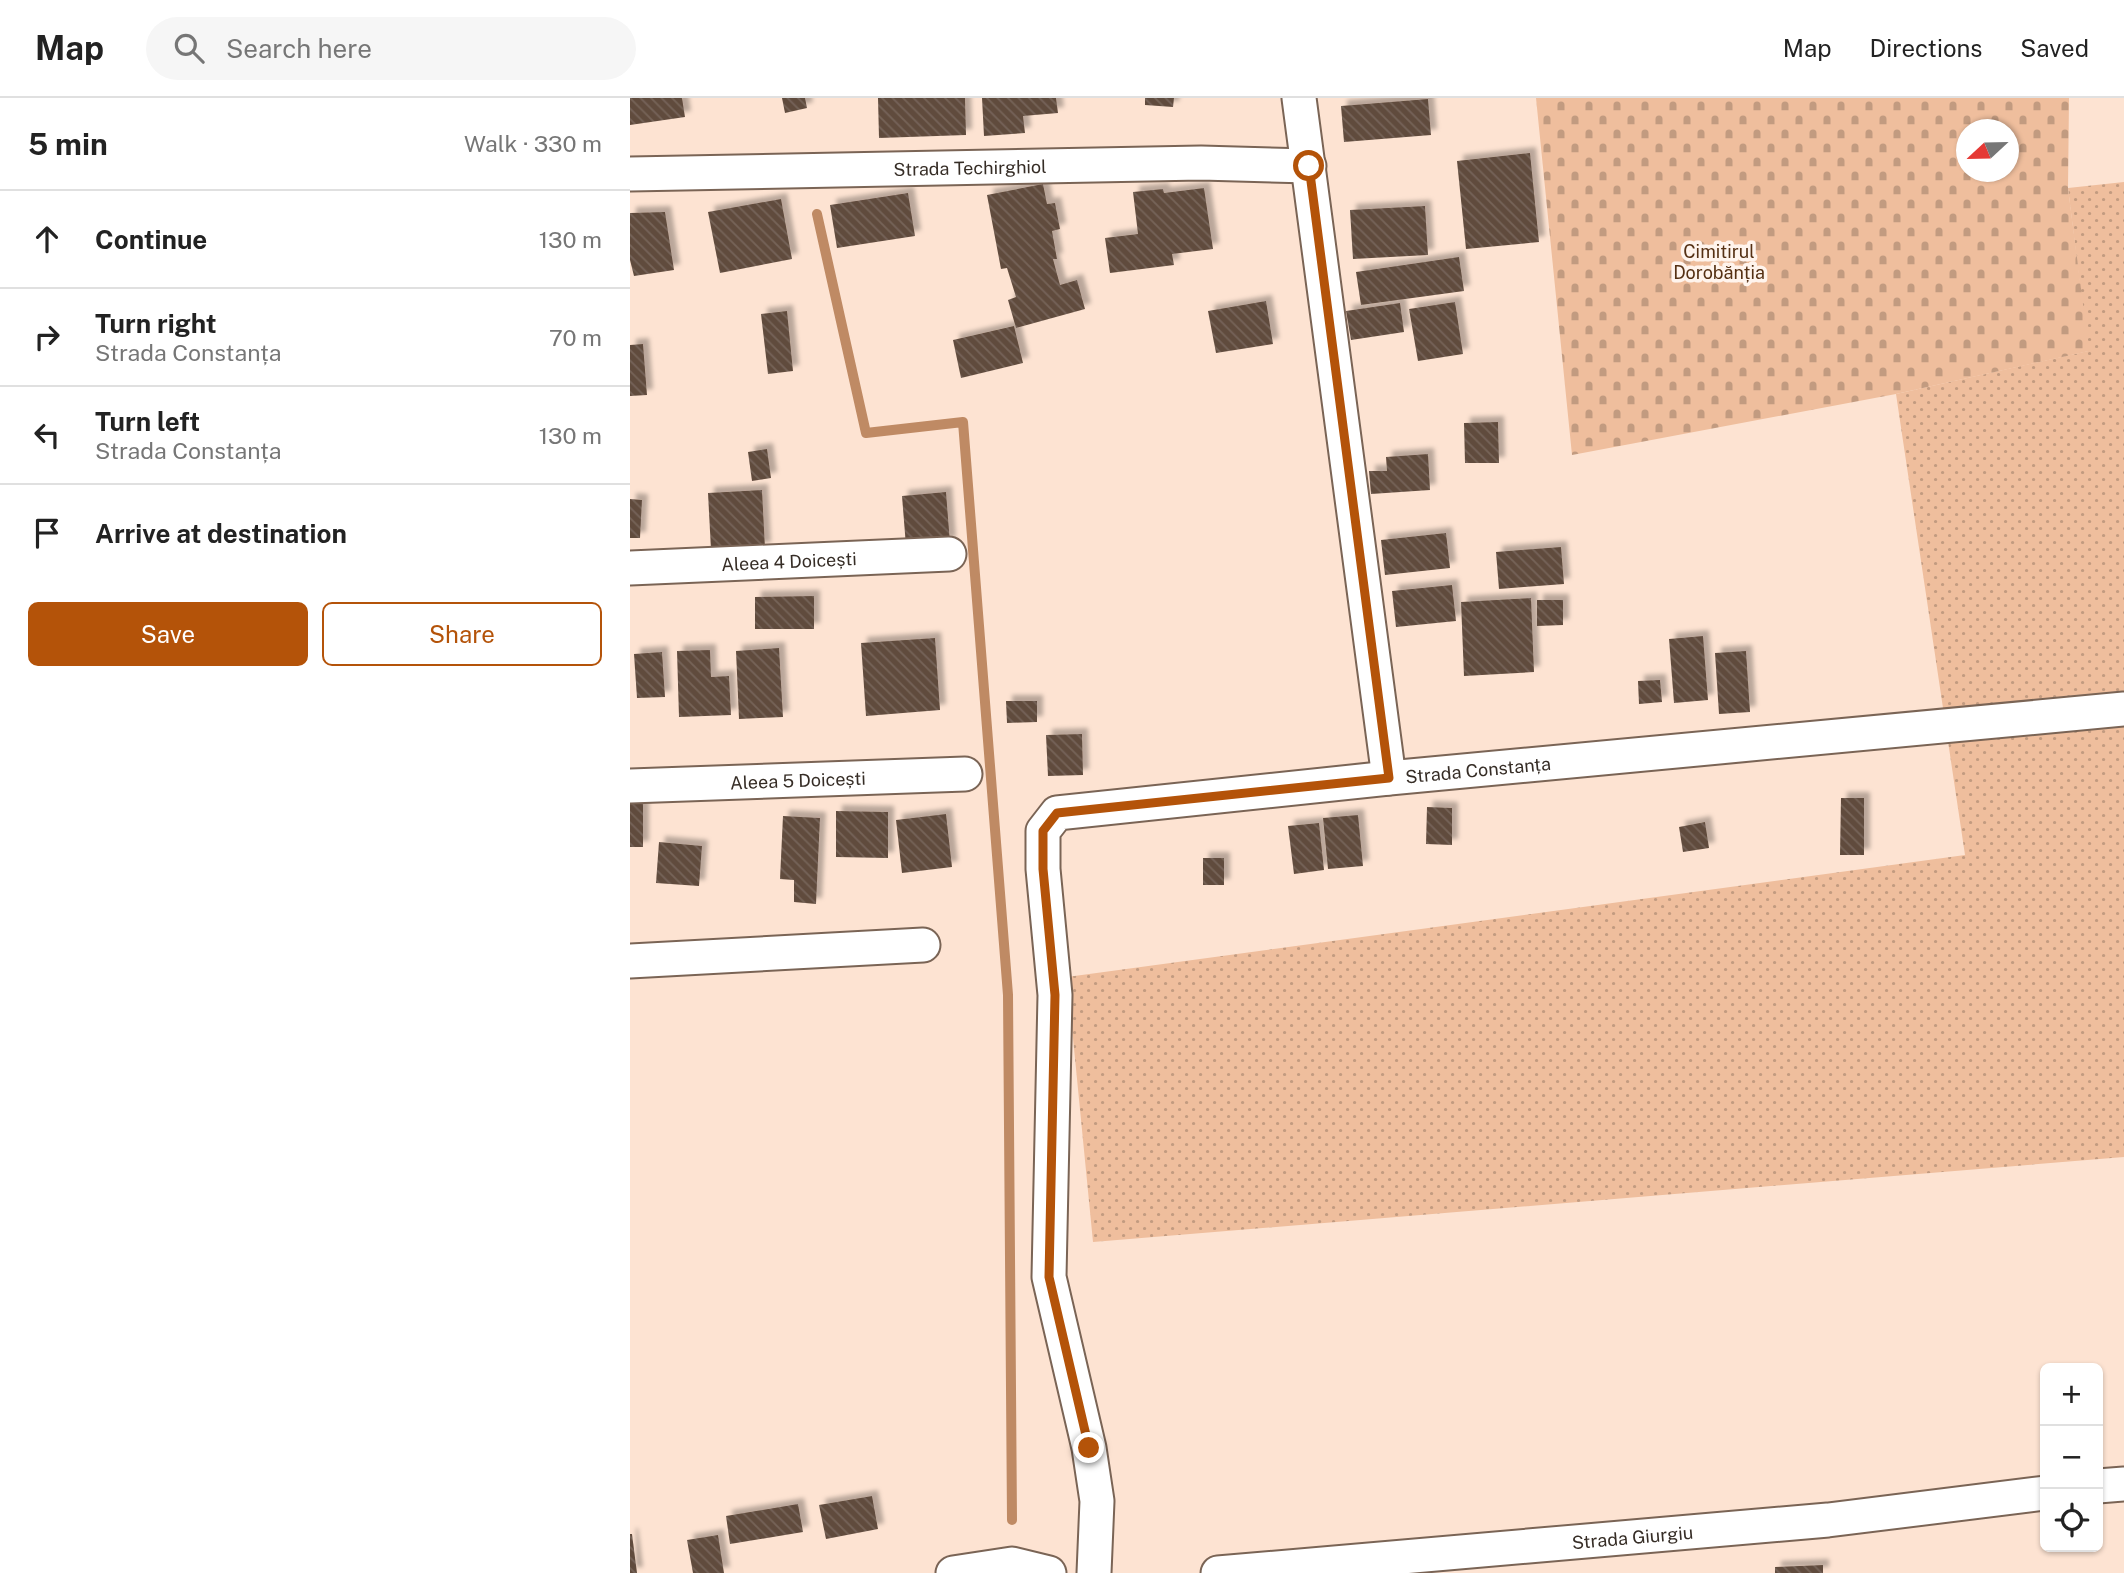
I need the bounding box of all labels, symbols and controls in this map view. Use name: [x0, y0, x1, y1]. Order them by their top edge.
search box: [146, 17, 636, 80]
text: Map: [35, 29, 104, 67]
icon: search: [170, 29, 208, 67]
text: Search here: [226, 33, 372, 64]
text: Map: [1783, 34, 1832, 62]
text: Directions: [1870, 34, 1982, 62]
text: Saved: [2020, 34, 2089, 62]
north arrow: [1956, 119, 2019, 182]
text: 5 min: [28, 126, 108, 162]
text: Walk · 330 m: [464, 130, 602, 157]
route start: [1293, 150, 1324, 181]
street label: Strada Techirghiol: [893, 155, 1047, 179]
icon: ahead: [28, 220, 66, 258]
text: Continue: [95, 224, 207, 255]
text: 130 m: [539, 226, 602, 253]
park label: Cimitirul Dorobănția: [1673, 241, 1765, 283]
text: Turn right: [95, 308, 217, 339]
icon: right: [28, 318, 66, 356]
text: 70 m: [549, 324, 602, 351]
text: Strada Constanța: [95, 339, 282, 366]
text: Turn left: [95, 406, 200, 437]
icon: left: [28, 416, 66, 454]
text: 130 m: [539, 422, 602, 449]
text: Strada Constanța: [95, 437, 282, 464]
icon: arrive: [28, 514, 66, 552]
text: Arrive at destination: [95, 518, 347, 549]
street label: Aleea 4 Doicești: [721, 548, 857, 574]
button: Save: [28, 602, 308, 666]
button: Share: [322, 602, 602, 666]
street label: Strada Constanța: [1404, 752, 1552, 787]
street label: Aleea 5 Doicești: [730, 767, 866, 793]
map controls: [2040, 1363, 2103, 1552]
button: +: [2040, 1363, 2103, 1426]
button: −: [2040, 1426, 2103, 1489]
route end: [1073, 1432, 1104, 1463]
button: locate: [2040, 1489, 2103, 1552]
street label: Strada Giurgiu: [1571, 1521, 1694, 1553]

